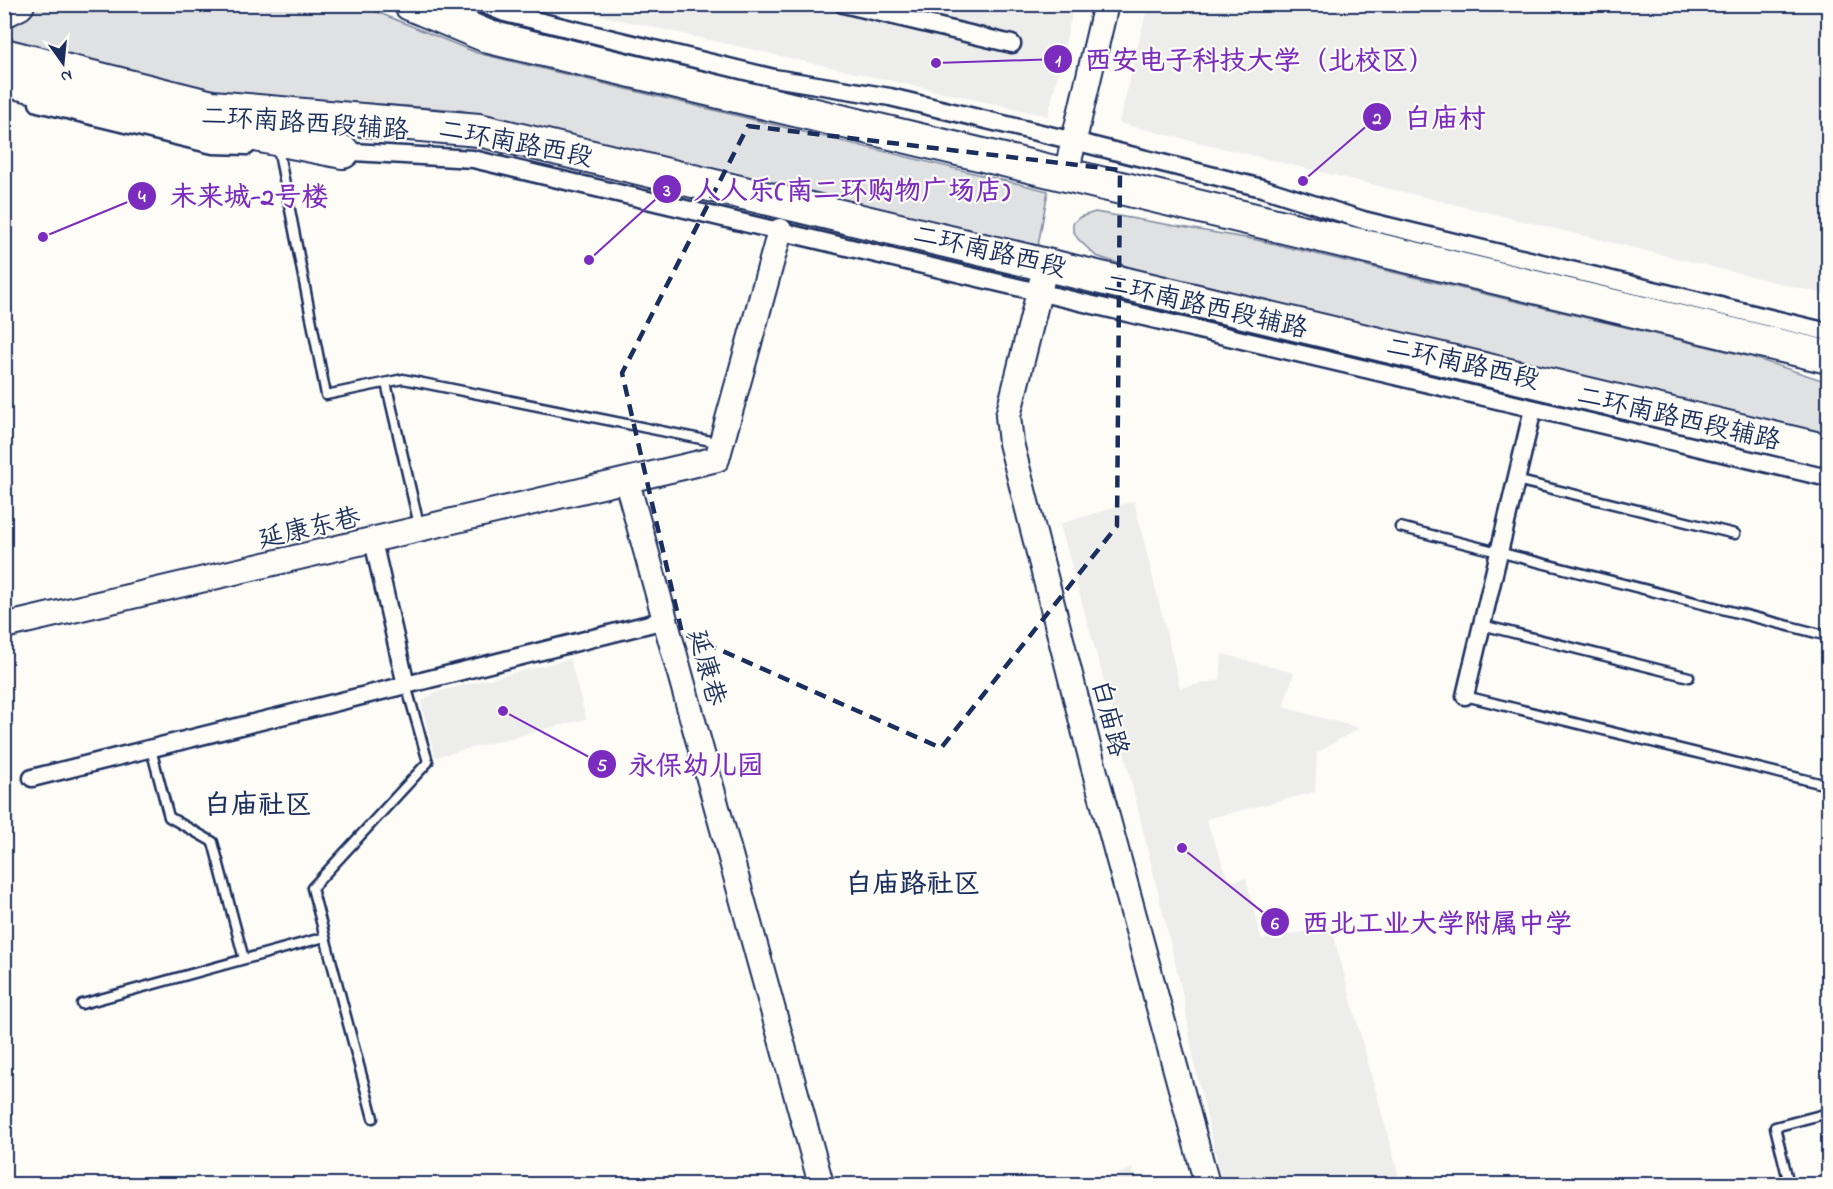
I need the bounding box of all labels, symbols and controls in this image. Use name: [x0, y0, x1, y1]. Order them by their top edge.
north arrow: [33, 33, 93, 93]
callout: 西安电子科技大学（北校区）: [1043, 37, 1448, 82]
text: 西安电子科技大学（北校区）: [1085, 43, 1436, 82]
text: 1: [1055, 49, 1061, 75]
text: N: [58, 63, 75, 89]
callout: 白庙村: [1362, 95, 1497, 140]
street label: 二环南路西段辅路: [200, 99, 410, 151]
text: 白庙村: [1405, 101, 1486, 140]
text: 2: [1372, 107, 1382, 133]
street label: 二环南路西段: [435, 111, 596, 178]
callout: 人人乐(南二环购物广场店): [652, 167, 1022, 212]
callout: 未来城-2号楼: [127, 173, 340, 218]
text: 人人乐(南二环购物广场店): [694, 173, 1010, 212]
text: 未来城-2号楼: [170, 179, 328, 218]
text: 3: [662, 179, 671, 205]
text: 4: [138, 185, 146, 211]
street label: 二环南路西段: [909, 217, 1070, 289]
street label: 二环南路西段辅路: [1100, 266, 1311, 350]
street label: 二环南路西段: [1382, 329, 1543, 401]
street label: 二环南路西段辅路: [1573, 378, 1784, 462]
street label: 延康东巷: [255, 500, 365, 560]
street label: 延康巷: [677, 625, 734, 710]
street label: 白庙路: [1080, 676, 1136, 761]
callout: 永保幼儿园: [587, 742, 776, 787]
text: 永保幼儿园: [629, 748, 764, 787]
text: 5: [597, 754, 608, 780]
district label: 白庙社区: [204, 787, 312, 826]
district label: 白庙路社区: [846, 866, 981, 905]
callout: 西北工业大学附属中学: [1260, 900, 1584, 945]
text: 西北工业大学附属中学: [1302, 906, 1572, 945]
text: 6: [1271, 912, 1279, 938]

